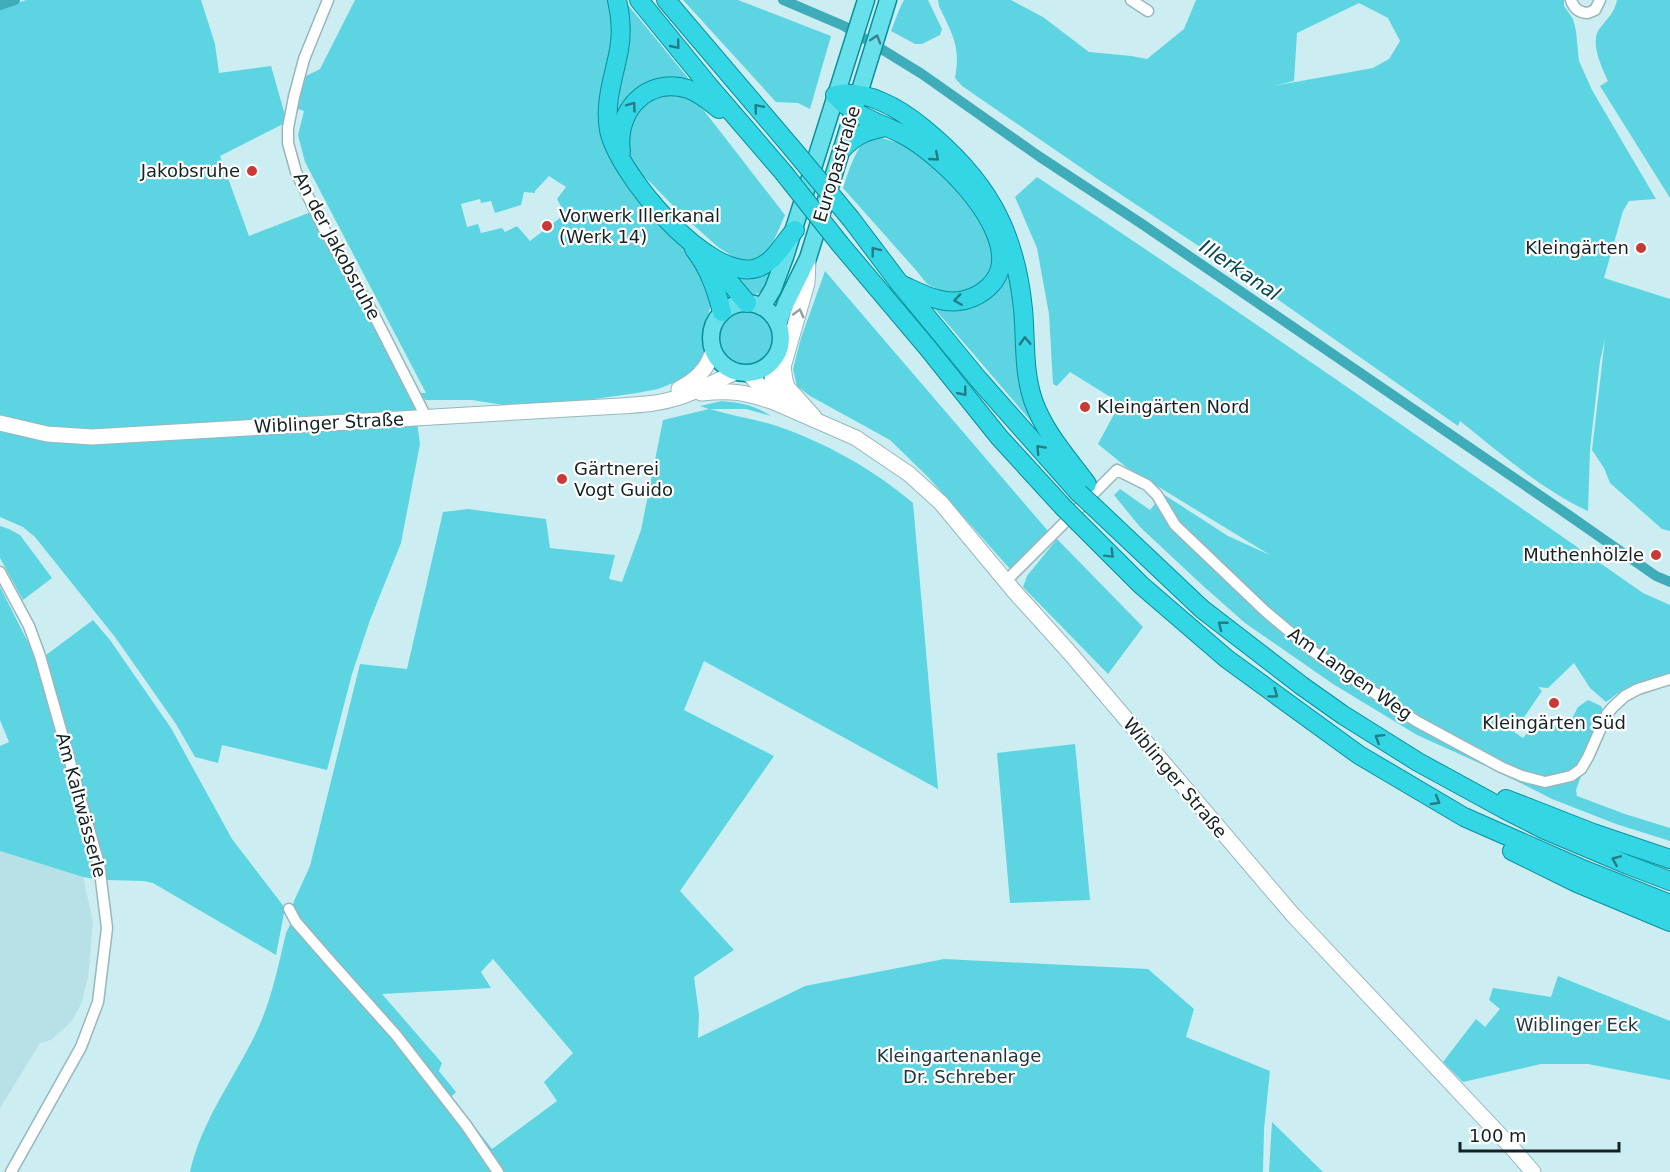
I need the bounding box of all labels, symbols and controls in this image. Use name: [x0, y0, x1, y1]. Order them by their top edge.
one-way arrow: [868, 34, 881, 45]
one-way arrow: [669, 39, 680, 50]
one-way arrow: [625, 102, 636, 113]
street label: Europastraße: [809, 103, 864, 225]
one-way arrow: [755, 104, 766, 115]
one-way arrow: [929, 150, 939, 161]
place label: Jakobsruhe: [140, 160, 240, 181]
marker: Jakobsruhe: [245, 164, 259, 178]
street label: An der Jakobsruhe: [290, 168, 385, 323]
place label: Vorwerk Illerkanal (Werk 14): [559, 205, 720, 247]
marker: Vorwerk Illerkanal (Werk 14): [540, 219, 554, 233]
water label: Illerkanal: [1195, 234, 1285, 306]
place label: Kleingärten: [1525, 237, 1629, 258]
marker: Kleingärten: [1634, 241, 1648, 255]
one-way arrow: [872, 247, 883, 258]
one-way arrow: [953, 294, 962, 306]
one-way arrow: [791, 308, 804, 318]
one-way arrow: [1018, 336, 1031, 345]
one-way arrow: [956, 386, 967, 397]
place label: Kleingärten Nord: [1097, 396, 1249, 417]
marker: Kleingärten Nord: [1078, 400, 1092, 414]
street label: Wiblinger Straße: [253, 408, 405, 437]
one-way arrow: [1036, 445, 1047, 456]
place label: Gärtnerei Vogt Guido: [574, 458, 673, 500]
marker: Gärtnerei Vogt Guido: [555, 472, 569, 486]
place label: Muthenhölzle: [1523, 544, 1644, 565]
one-way arrow: [1102, 547, 1113, 558]
marker: Muthenhölzle: [1649, 548, 1663, 562]
one-way arrow: [1218, 621, 1229, 632]
street label: Am Langen Weg: [1284, 623, 1416, 724]
one-way arrow: [1267, 687, 1278, 698]
marker: Kleingärten Süd: [1547, 696, 1561, 710]
place label: Kleingärten Süd: [1482, 712, 1626, 733]
street label: Wiblinger Straße: [1119, 713, 1232, 842]
street label: Am Kaltwässerle: [52, 730, 111, 880]
one-way arrow: [1375, 733, 1385, 745]
one-way arrow: [1430, 794, 1440, 805]
one-way arrow: [1611, 855, 1622, 867]
park label: Wiblinger Eck: [1516, 1014, 1639, 1035]
park label: Kleingartenanlage Dr. Schreber: [877, 1045, 1041, 1087]
scale bar: [1460, 1115, 1619, 1153]
text: 100 m: [1469, 1125, 1527, 1146]

